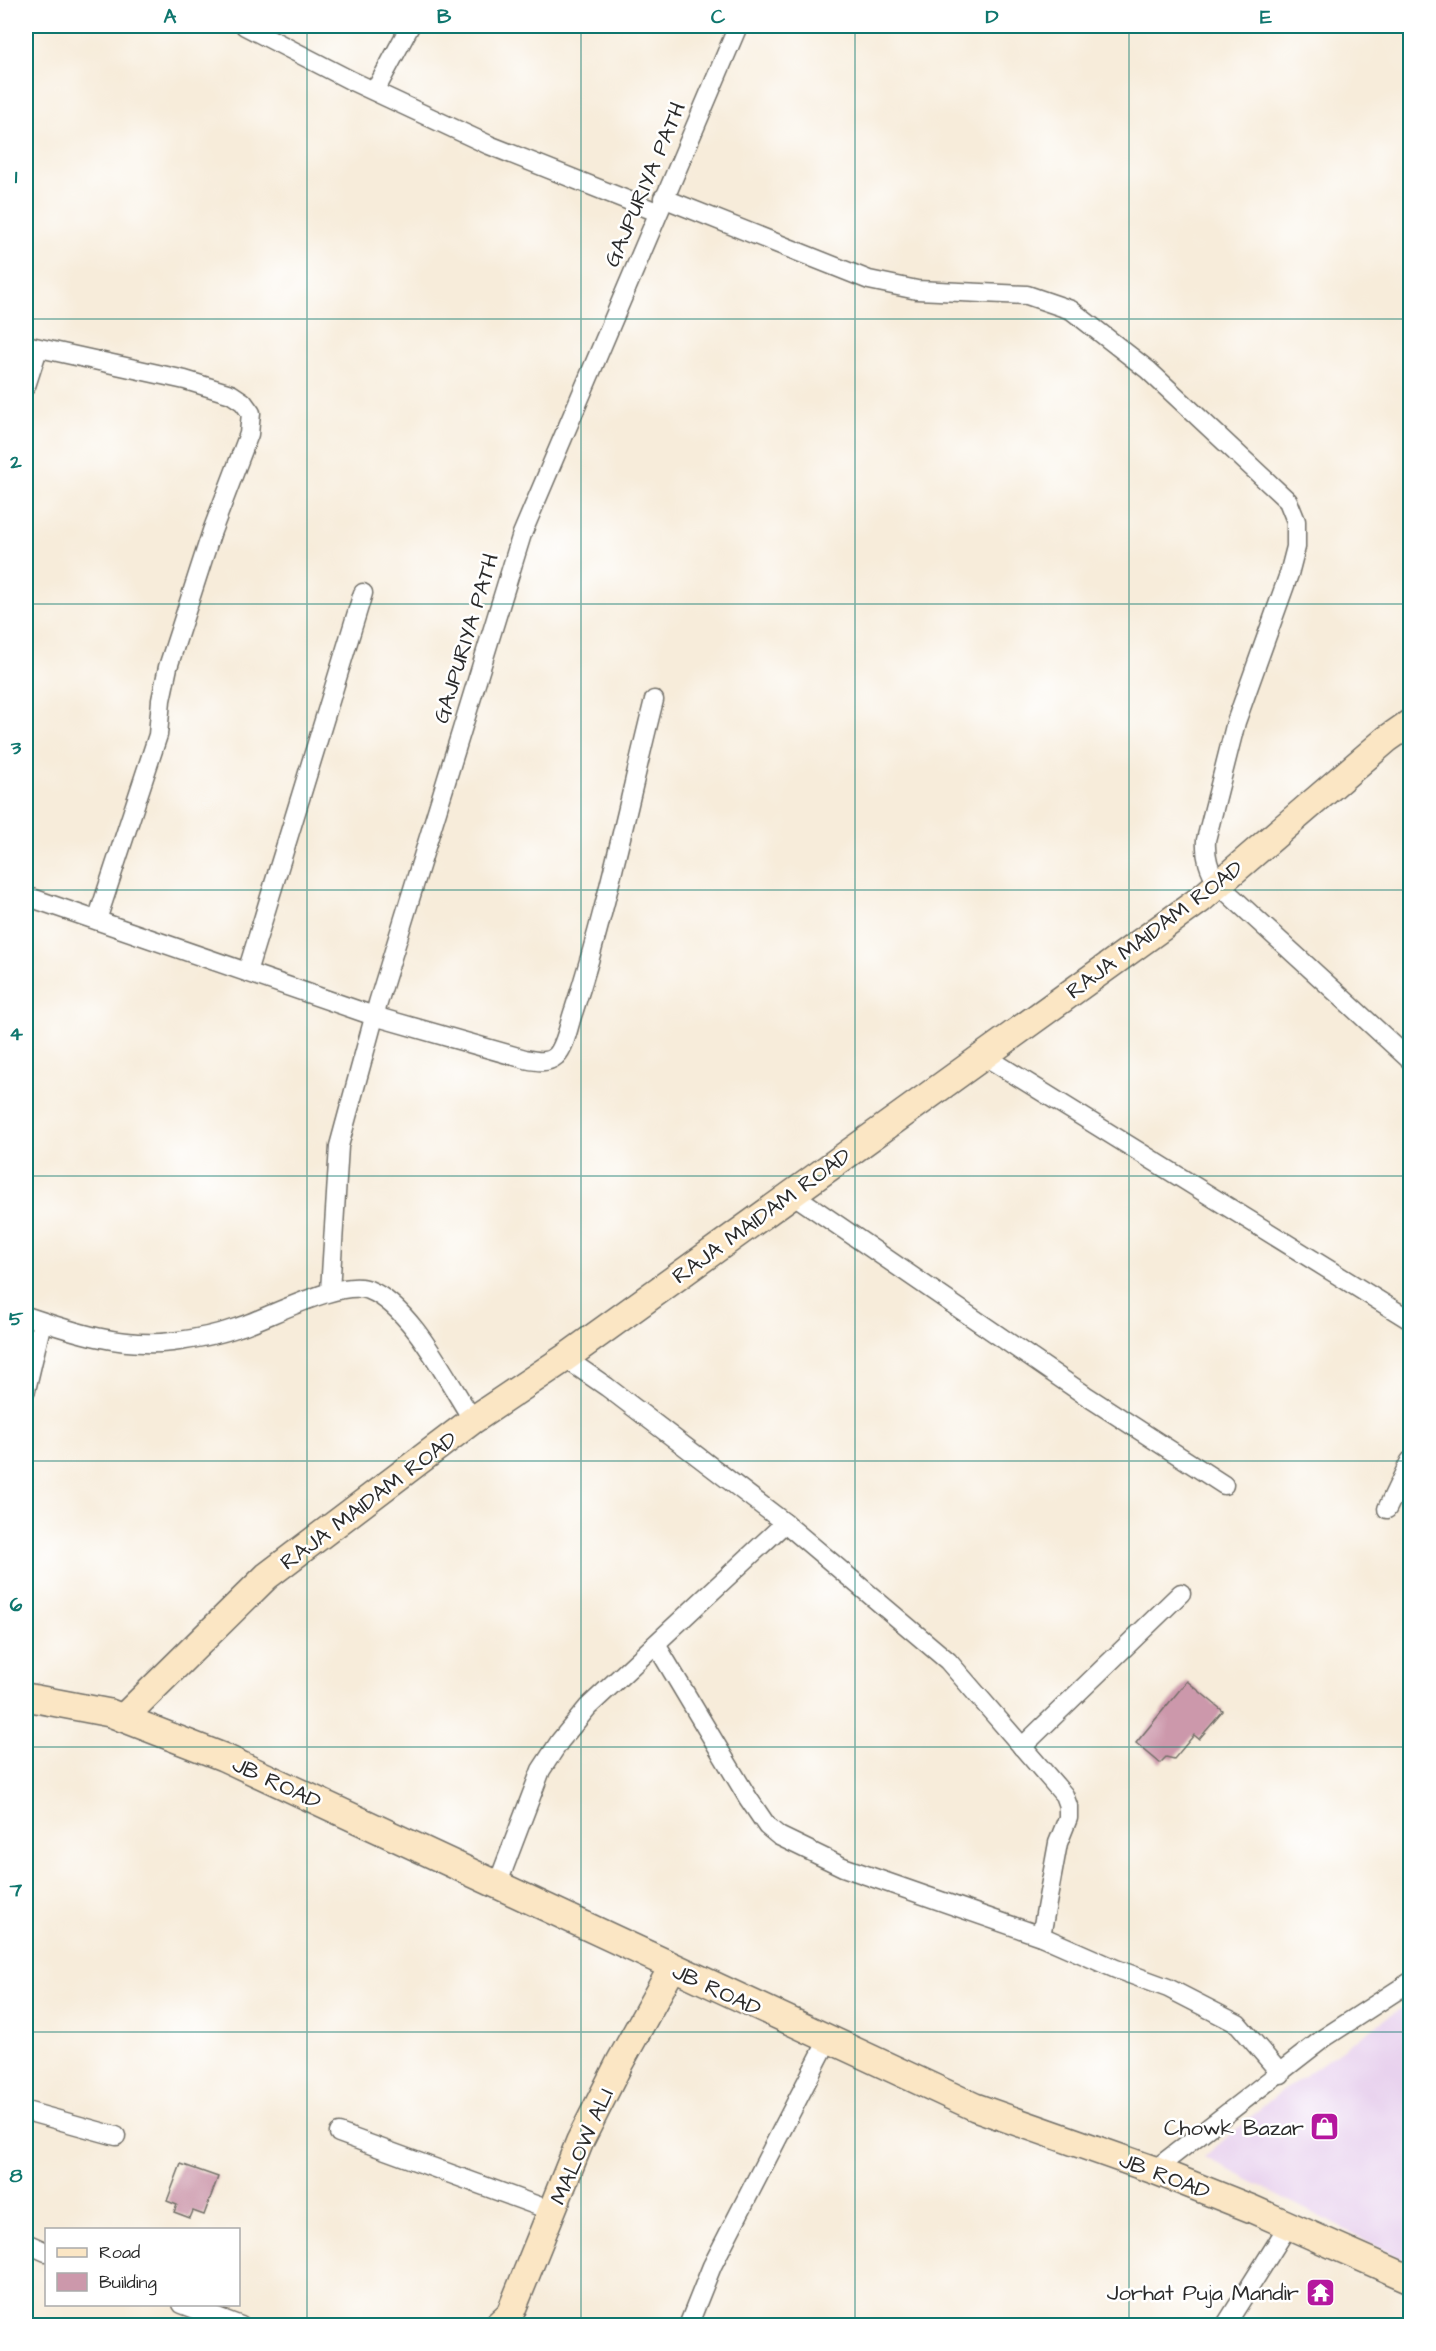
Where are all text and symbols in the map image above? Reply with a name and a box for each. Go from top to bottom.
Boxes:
text: A [164,3,177,31]
text: B [437,3,452,31]
text: C [711,3,726,31]
text: D [986,3,999,31]
text: E [1260,3,1272,31]
street label: GAJPURIYA PATH [597,97,694,272]
text: 1 [15,163,18,191]
text: 2 [9,448,22,476]
street label: GAJPURIYA PATH [426,550,507,727]
text: 3 [10,734,22,762]
street label: RAJA MAIDAM ROAD [1060,853,1250,1007]
text: 4 [9,1020,23,1048]
street label: RAJA MAIDAM ROAD [666,1141,858,1292]
text: 5 [9,1305,24,1333]
street label: RAJA MAIDAM ROAD [274,1424,464,1578]
text: 6 [10,1591,23,1619]
street label: JB ROAD [227,1749,326,1817]
text: 7 [9,1876,23,1904]
street label: JB ROAD [667,1956,766,2024]
street label: MALOW ALI [543,2083,622,2210]
shop icon: Chowk Bazar [1309,2111,1341,2143]
place label: Chowk Bazar [1164,2113,1304,2144]
street label: JB ROAD [1115,2145,1214,2208]
text: 8 [10,2162,23,2190]
legend [45,2228,240,2306]
text: Road [99,2240,140,2265]
text: Building [99,2270,157,2296]
temple icon: Jorhat Puja Mandir [1304,2276,1336,2308]
place label: Jorhat Puja Mandir [1107,2278,1299,2309]

